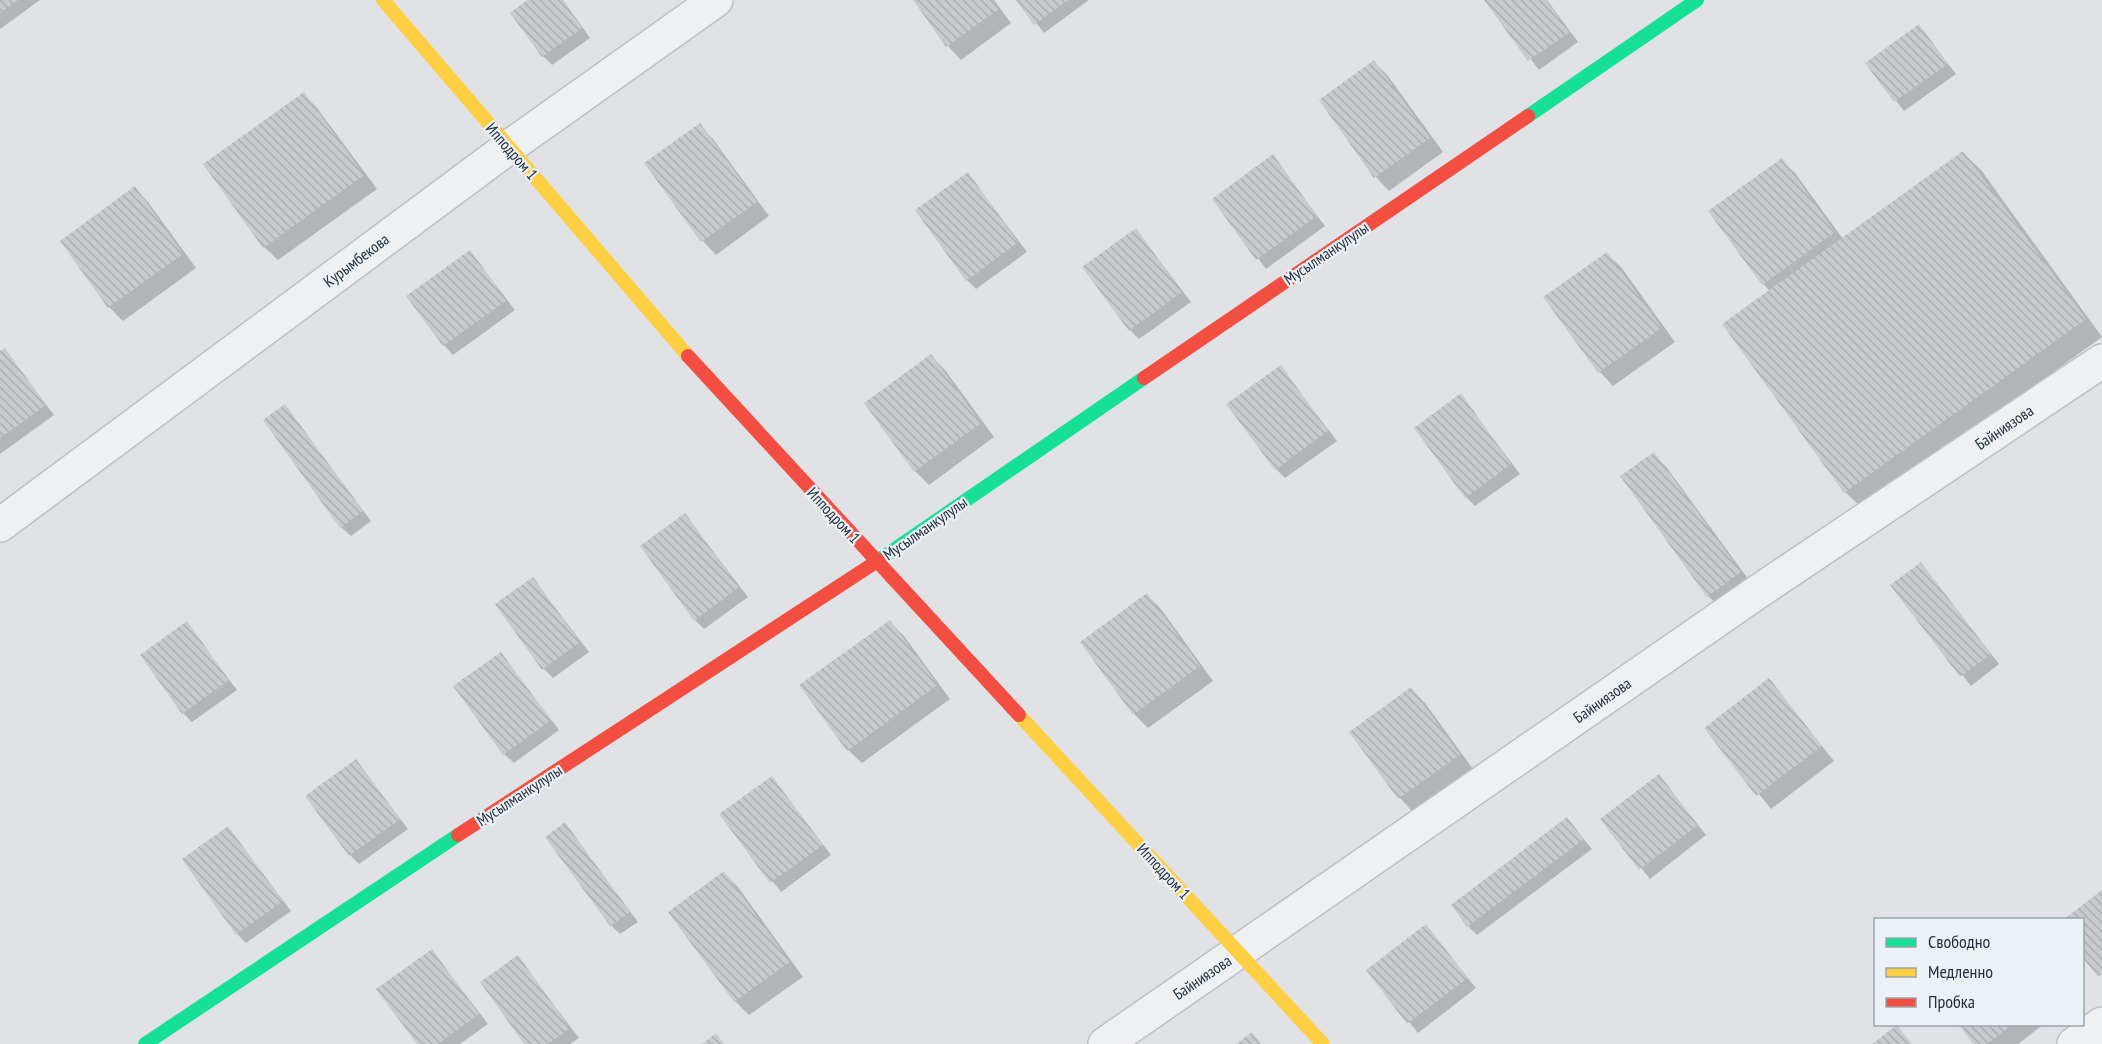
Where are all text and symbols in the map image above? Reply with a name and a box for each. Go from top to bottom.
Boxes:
street label: Ипподром 1 [482,118,542,184]
street label: Мусылманкулулы [1280,217,1372,289]
street label: Курымбекова [319,229,393,291]
street label: Байниязова [1971,400,2037,454]
street label: Ипподром 1 [803,483,865,547]
street label: Мусылманкулулы [879,492,971,564]
street label: Байниязова [1569,673,1635,727]
street label: Мусылманкулулы [472,760,566,830]
street label: Ипподром 1 [1133,839,1195,903]
legend [1874,918,2084,1026]
text: Свободно [1928,930,1991,953]
street label: Байниязова [1169,950,1235,1004]
text: Медленно [1928,960,1993,983]
text: Пробка [1928,990,1975,1013]

